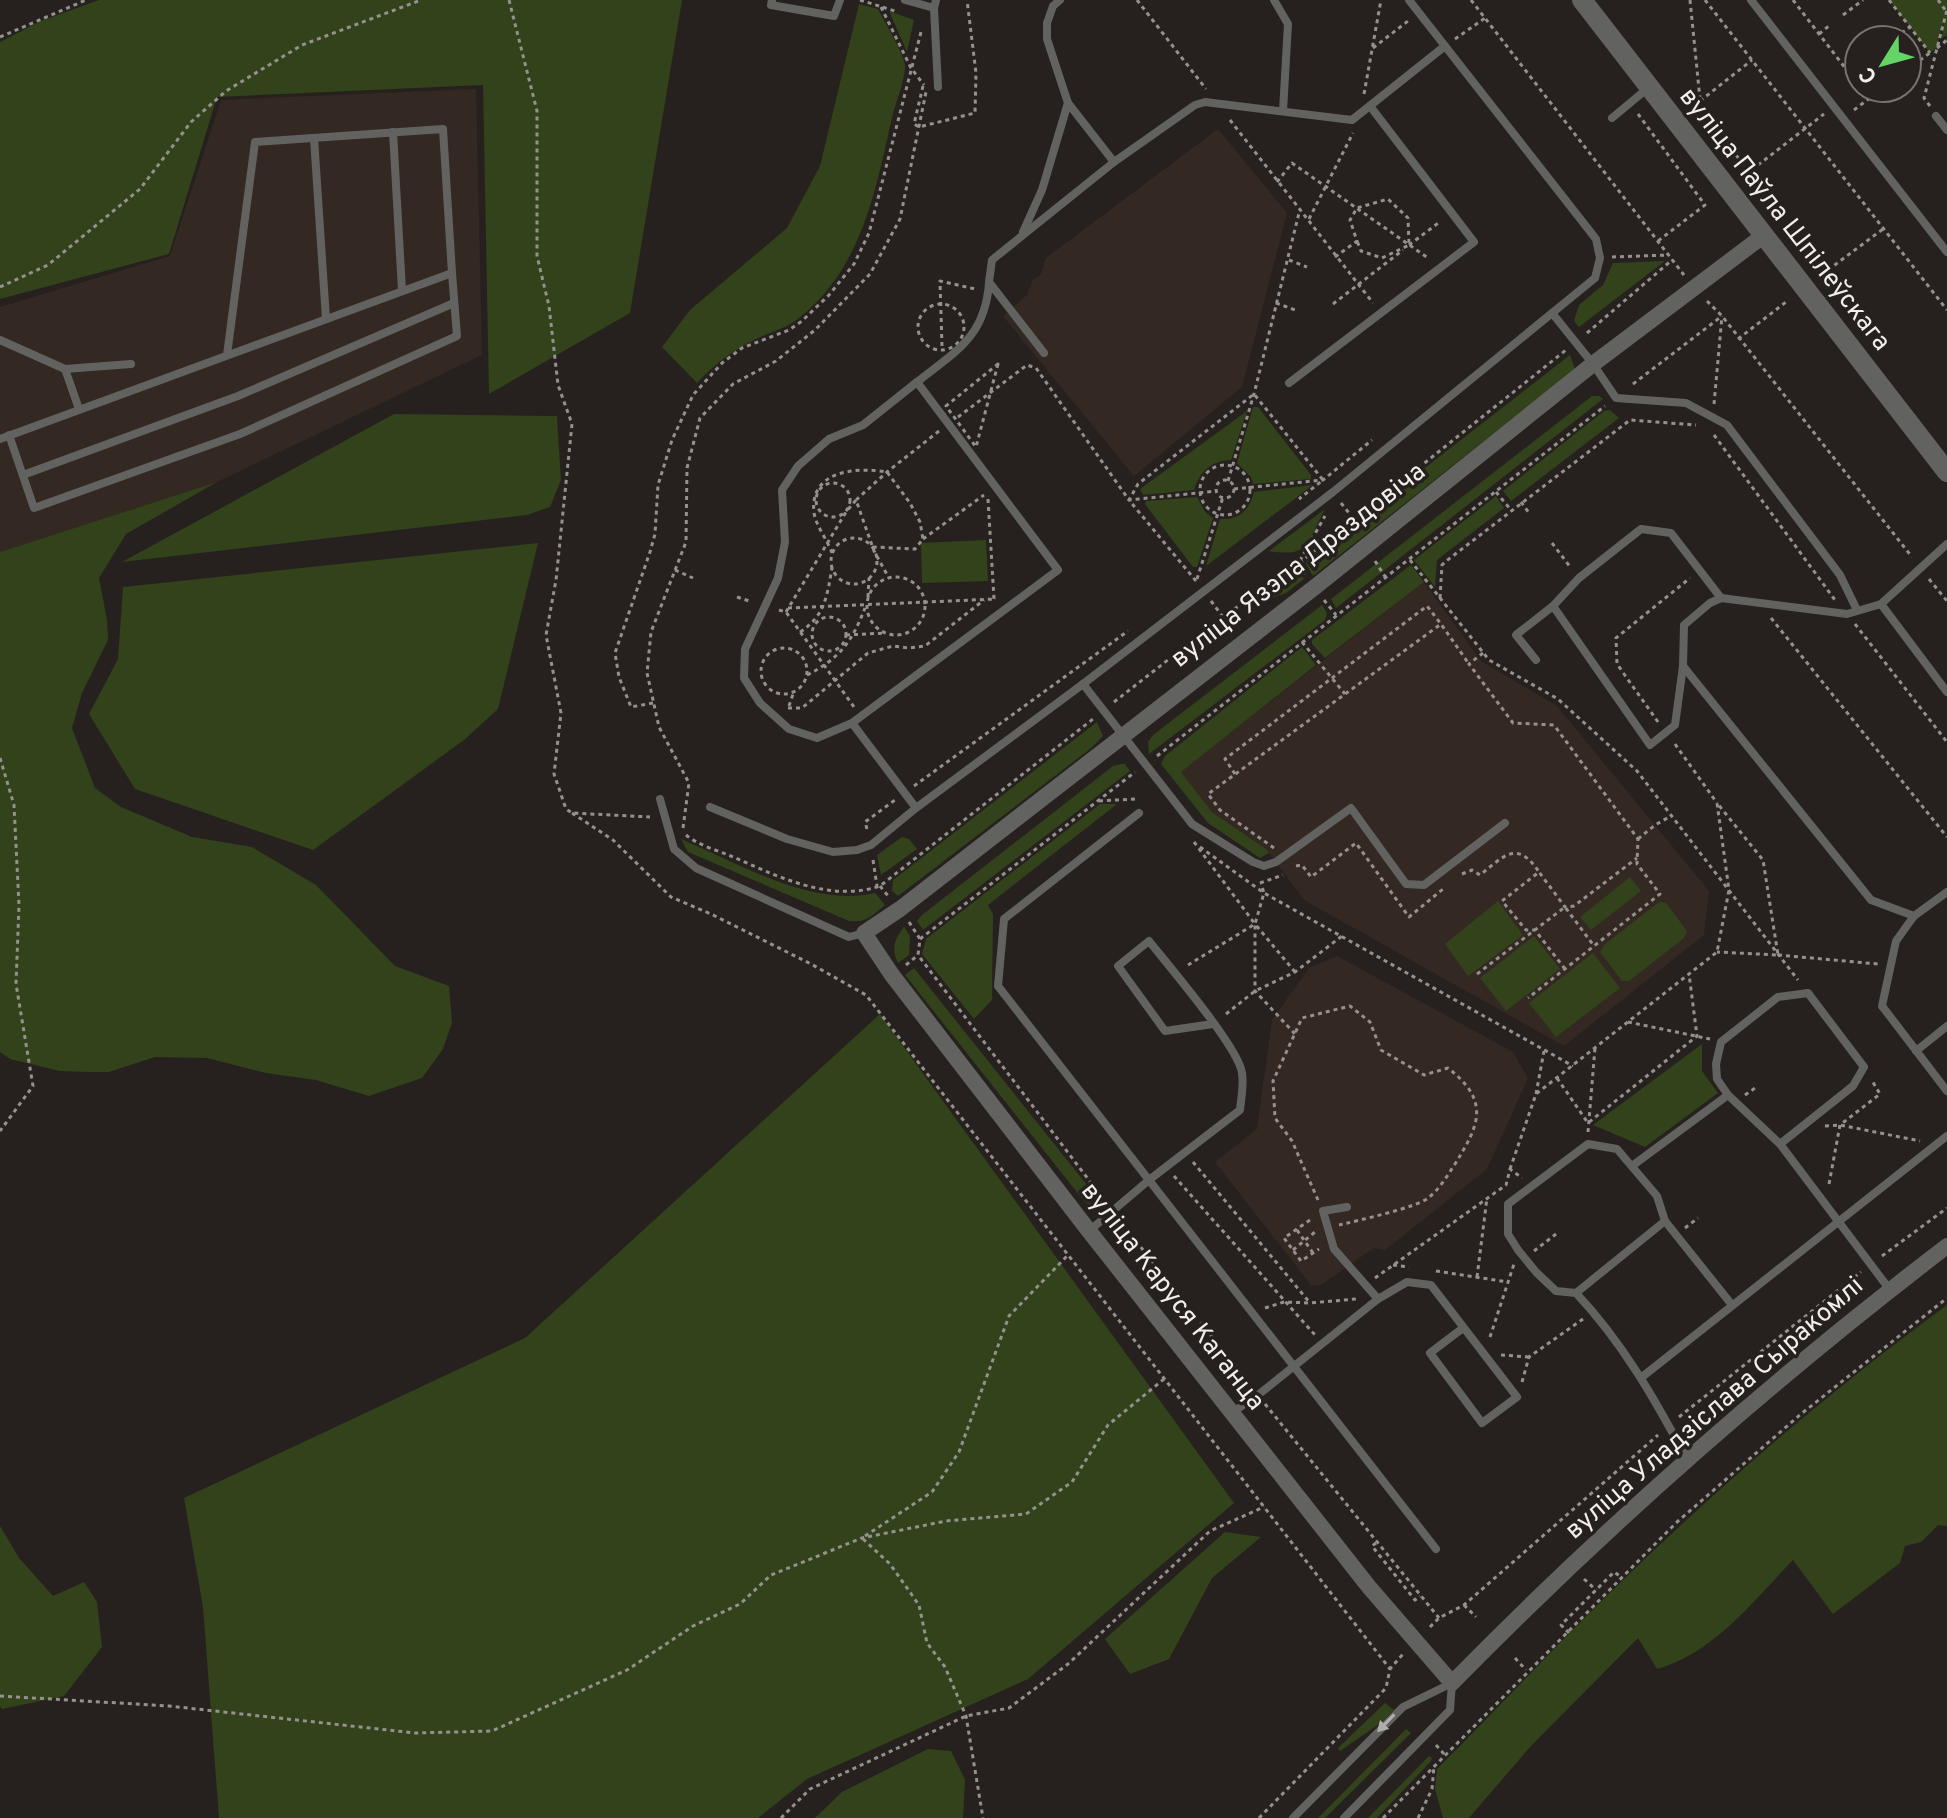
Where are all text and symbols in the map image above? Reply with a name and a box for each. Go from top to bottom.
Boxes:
north arrow [1843,24,1923,104]
text: С [1854,61,1884,88]
street label: вуліца Паўла Шпілеўскага [1671,82,1897,358]
street label: вуліца Язэпа Драздовіча [1165,456,1433,676]
street label: вуліца Каруся Каганца [1073,1176,1271,1418]
street label: вуліца Уладзіслава Сыракомлі [1559,1270,1871,1548]
one-way arrow [1378,1713,1396,1732]

